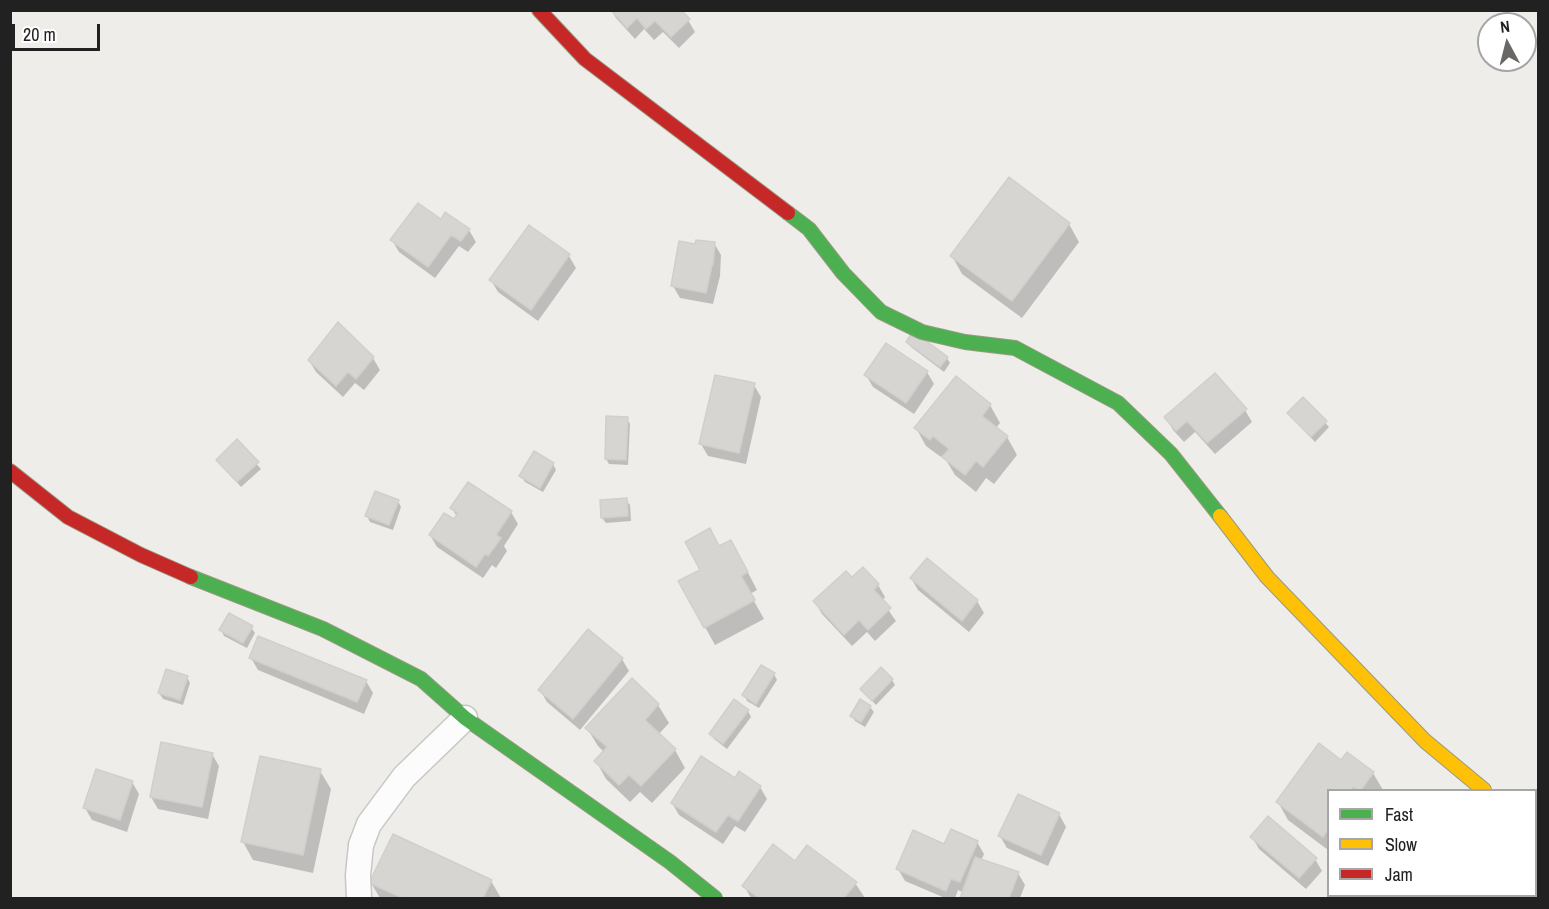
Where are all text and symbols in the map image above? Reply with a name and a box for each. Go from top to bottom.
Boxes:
scale bar [15,12,104,50]
north arrow [1477,12,1537,72]
text: N [1499,15,1511,38]
text: 20 m [23,22,56,47]
legend [1327,789,1537,897]
text: Fast [1385,802,1413,827]
text: Slow [1385,832,1417,857]
text: Jam [1385,862,1413,887]

